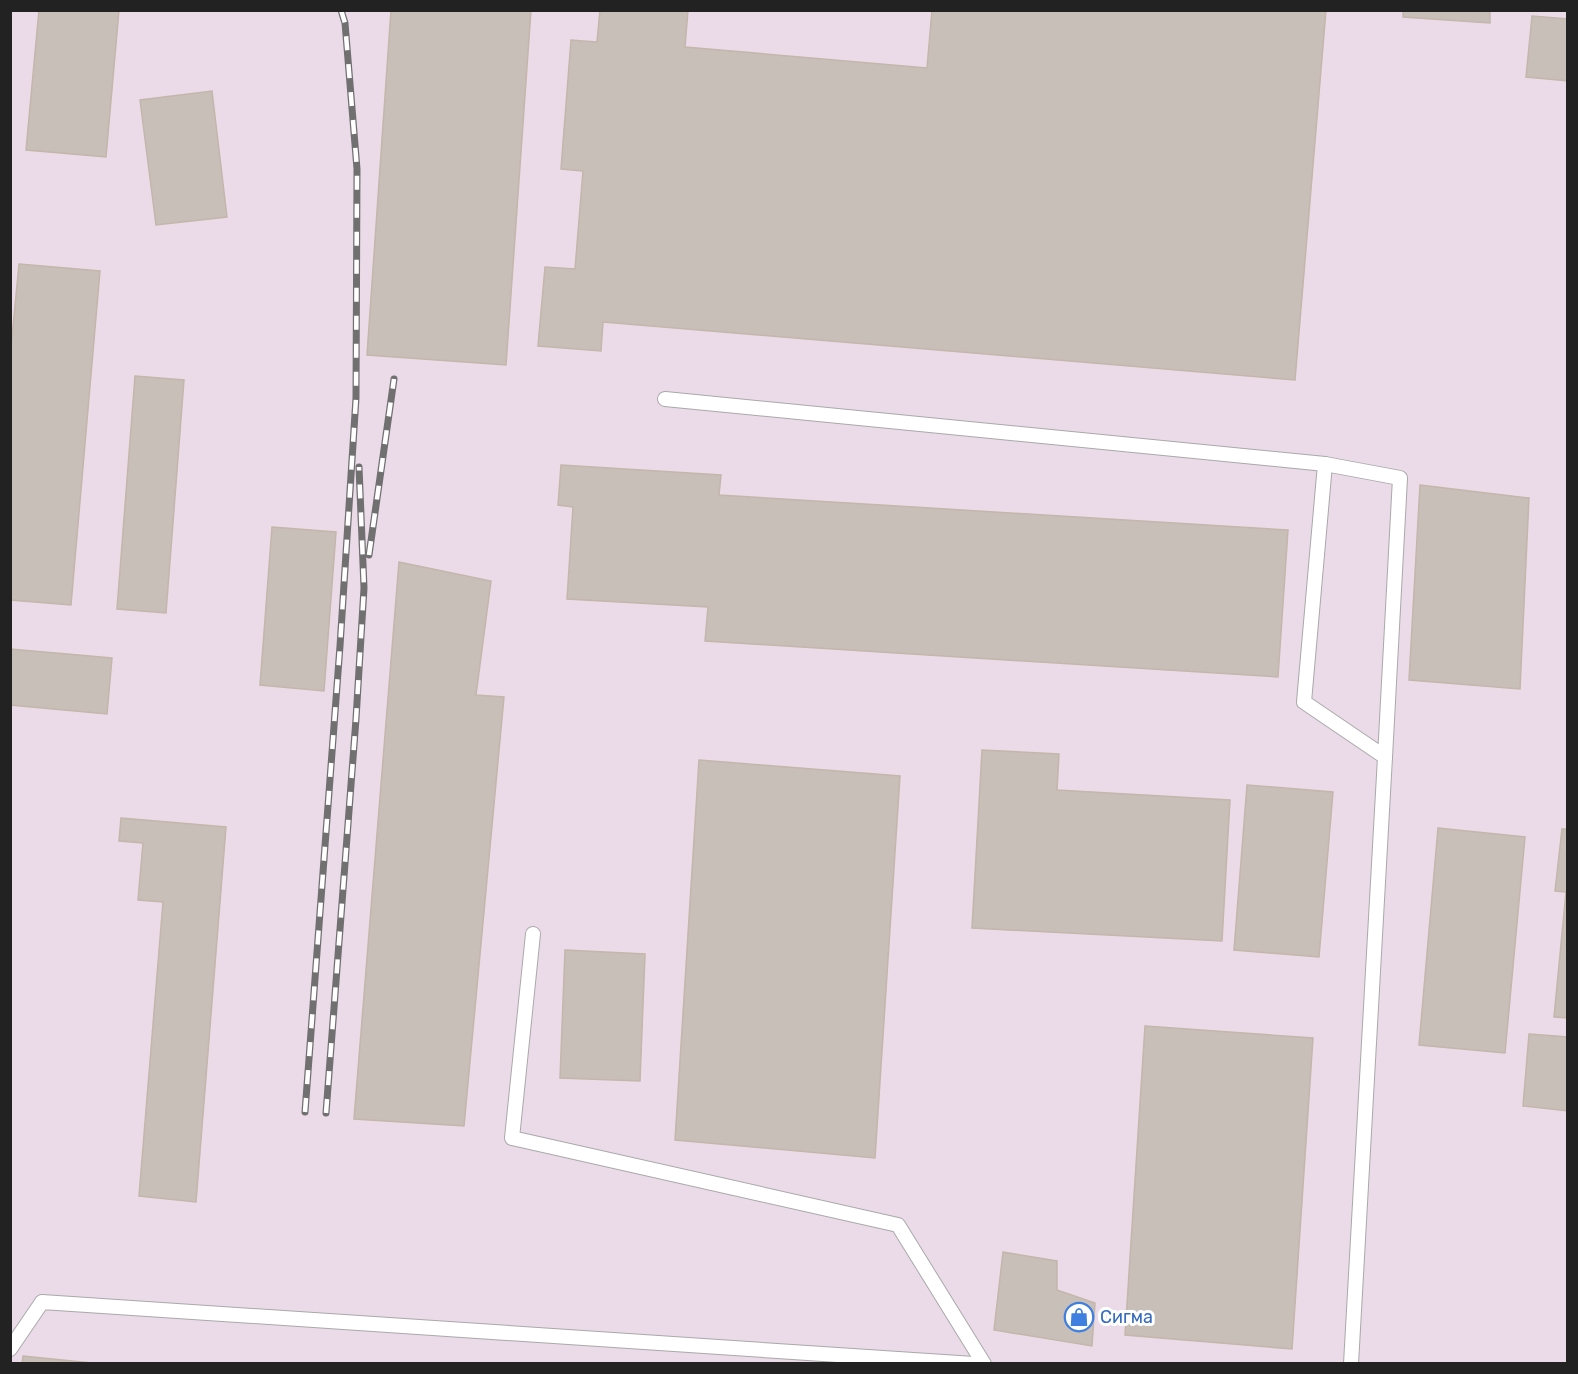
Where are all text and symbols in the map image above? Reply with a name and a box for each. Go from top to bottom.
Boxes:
shop icon: Сигма [1063,1301,1095,1333]
place label: Сигма [1100,1306,1153,1328]

